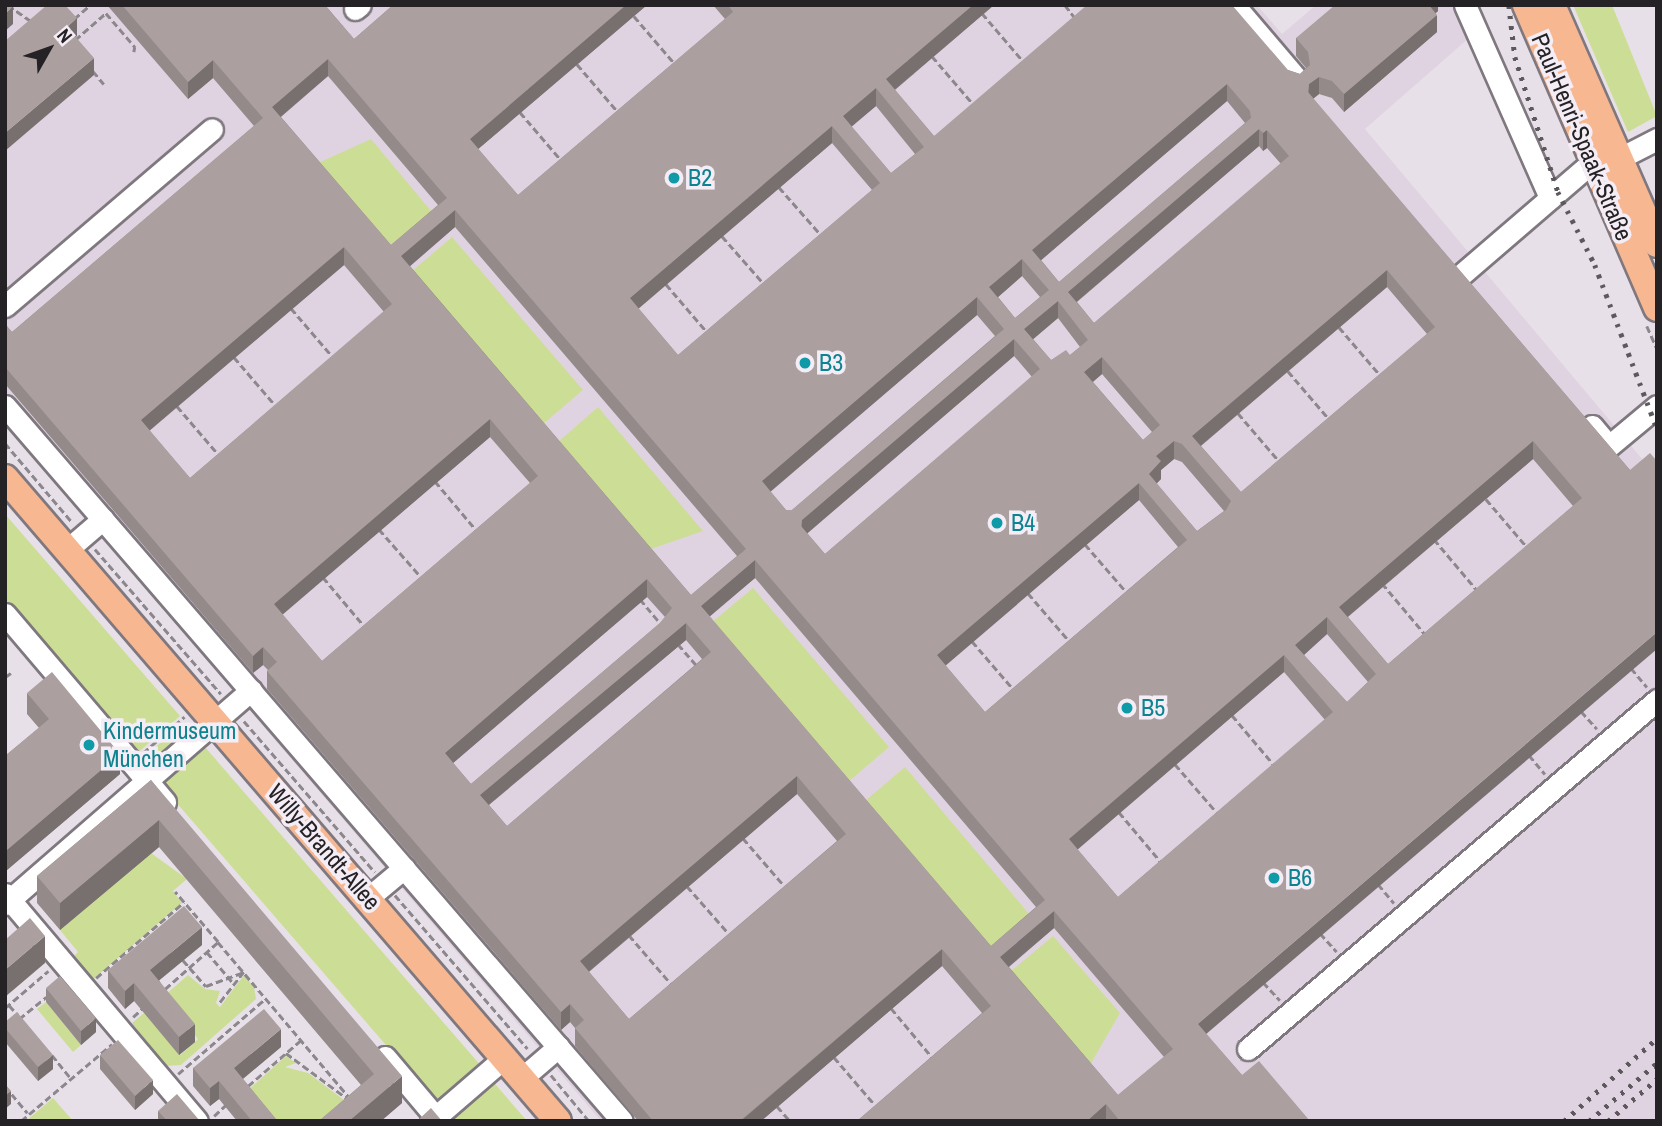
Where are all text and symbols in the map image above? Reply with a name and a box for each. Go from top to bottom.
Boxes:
north arrow [14,14,84,84]
text: N [52,23,79,48]
street label: Paul-Henri-Spaak-Straße [1525,29,1639,245]
place label: B2 [688,164,712,192]
marker: B2 [666,170,682,186]
place label: B3 [819,349,843,377]
marker: B3 [797,355,813,371]
place label: B4 [1011,509,1035,537]
marker: B4 [989,515,1005,531]
place label: B5 [1141,694,1165,722]
marker: B5 [1119,700,1135,716]
place label: Kindermuseum München [103,717,236,773]
marker: Kindermuseum München [81,737,97,753]
street label: Willy-Brandt-Allee [261,778,387,916]
place label: B6 [1288,864,1312,892]
marker: B6 [1266,870,1282,886]

